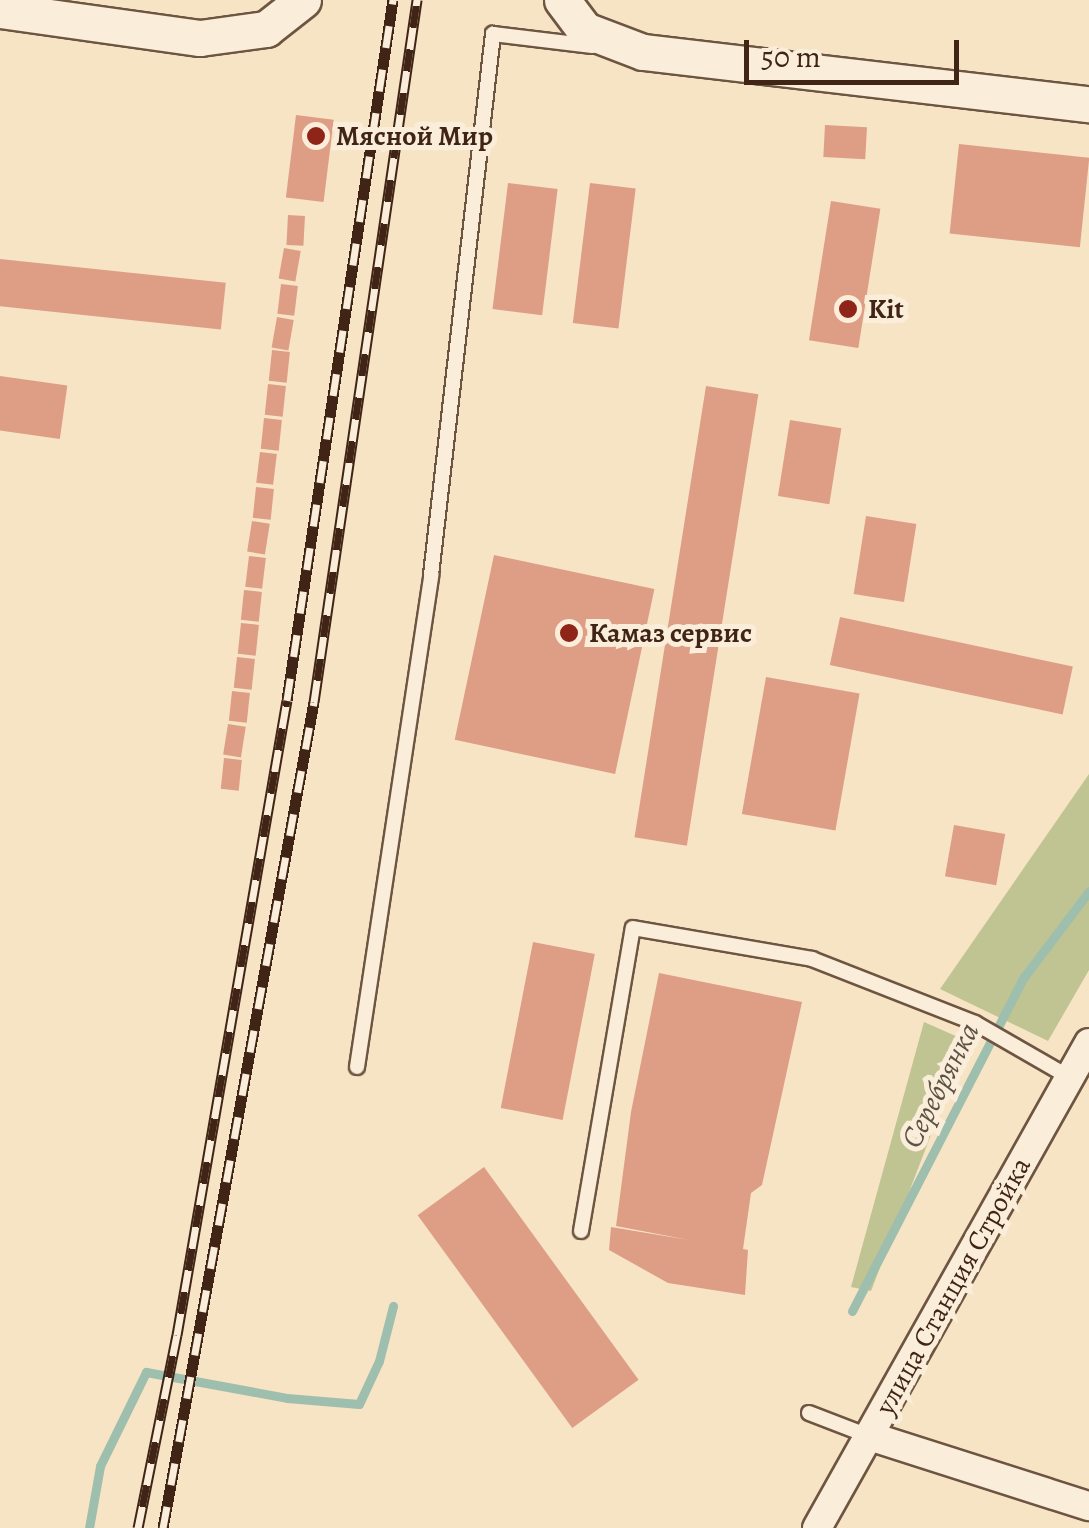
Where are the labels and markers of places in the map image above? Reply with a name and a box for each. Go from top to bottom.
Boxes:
place label: Мясной Мир [336,119,493,153]
marker: Мясной Мир [305,125,327,147]
place label: Kit [868,292,904,326]
marker: Kit [837,298,859,320]
place label: Камаз сервис [589,616,752,650]
marker: Камаз сервис [558,622,580,644]

